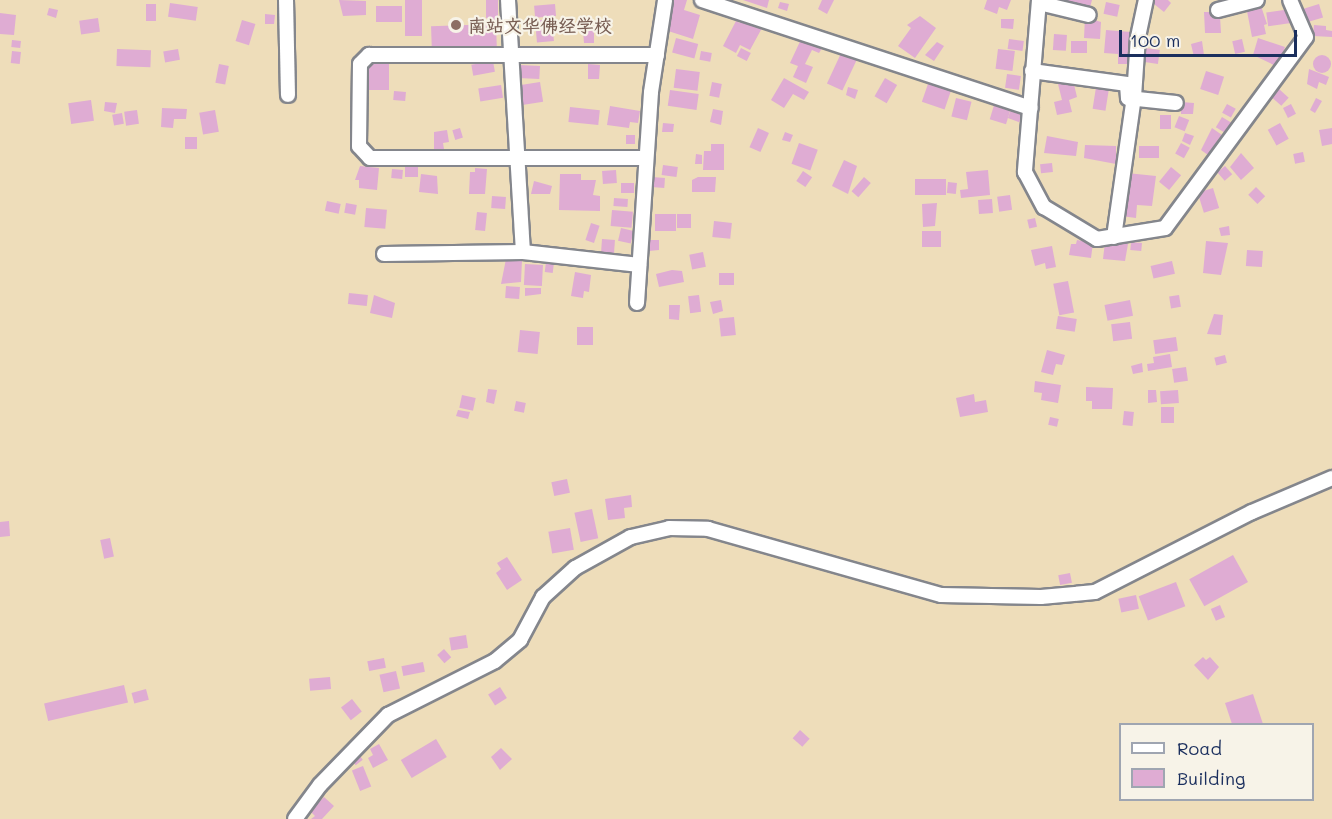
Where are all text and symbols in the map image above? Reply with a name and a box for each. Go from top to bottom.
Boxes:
place label: 南站文华佛经学校 [468,14,612,36]
marker: 南站文华佛经学校 [449,18,463,32]
scale bar [1122,18,1300,56]
text: 100 m [1130,28,1180,52]
legend [1119,723,1314,801]
text: Road [1177,736,1222,760]
text: Building [1177,766,1245,790]

